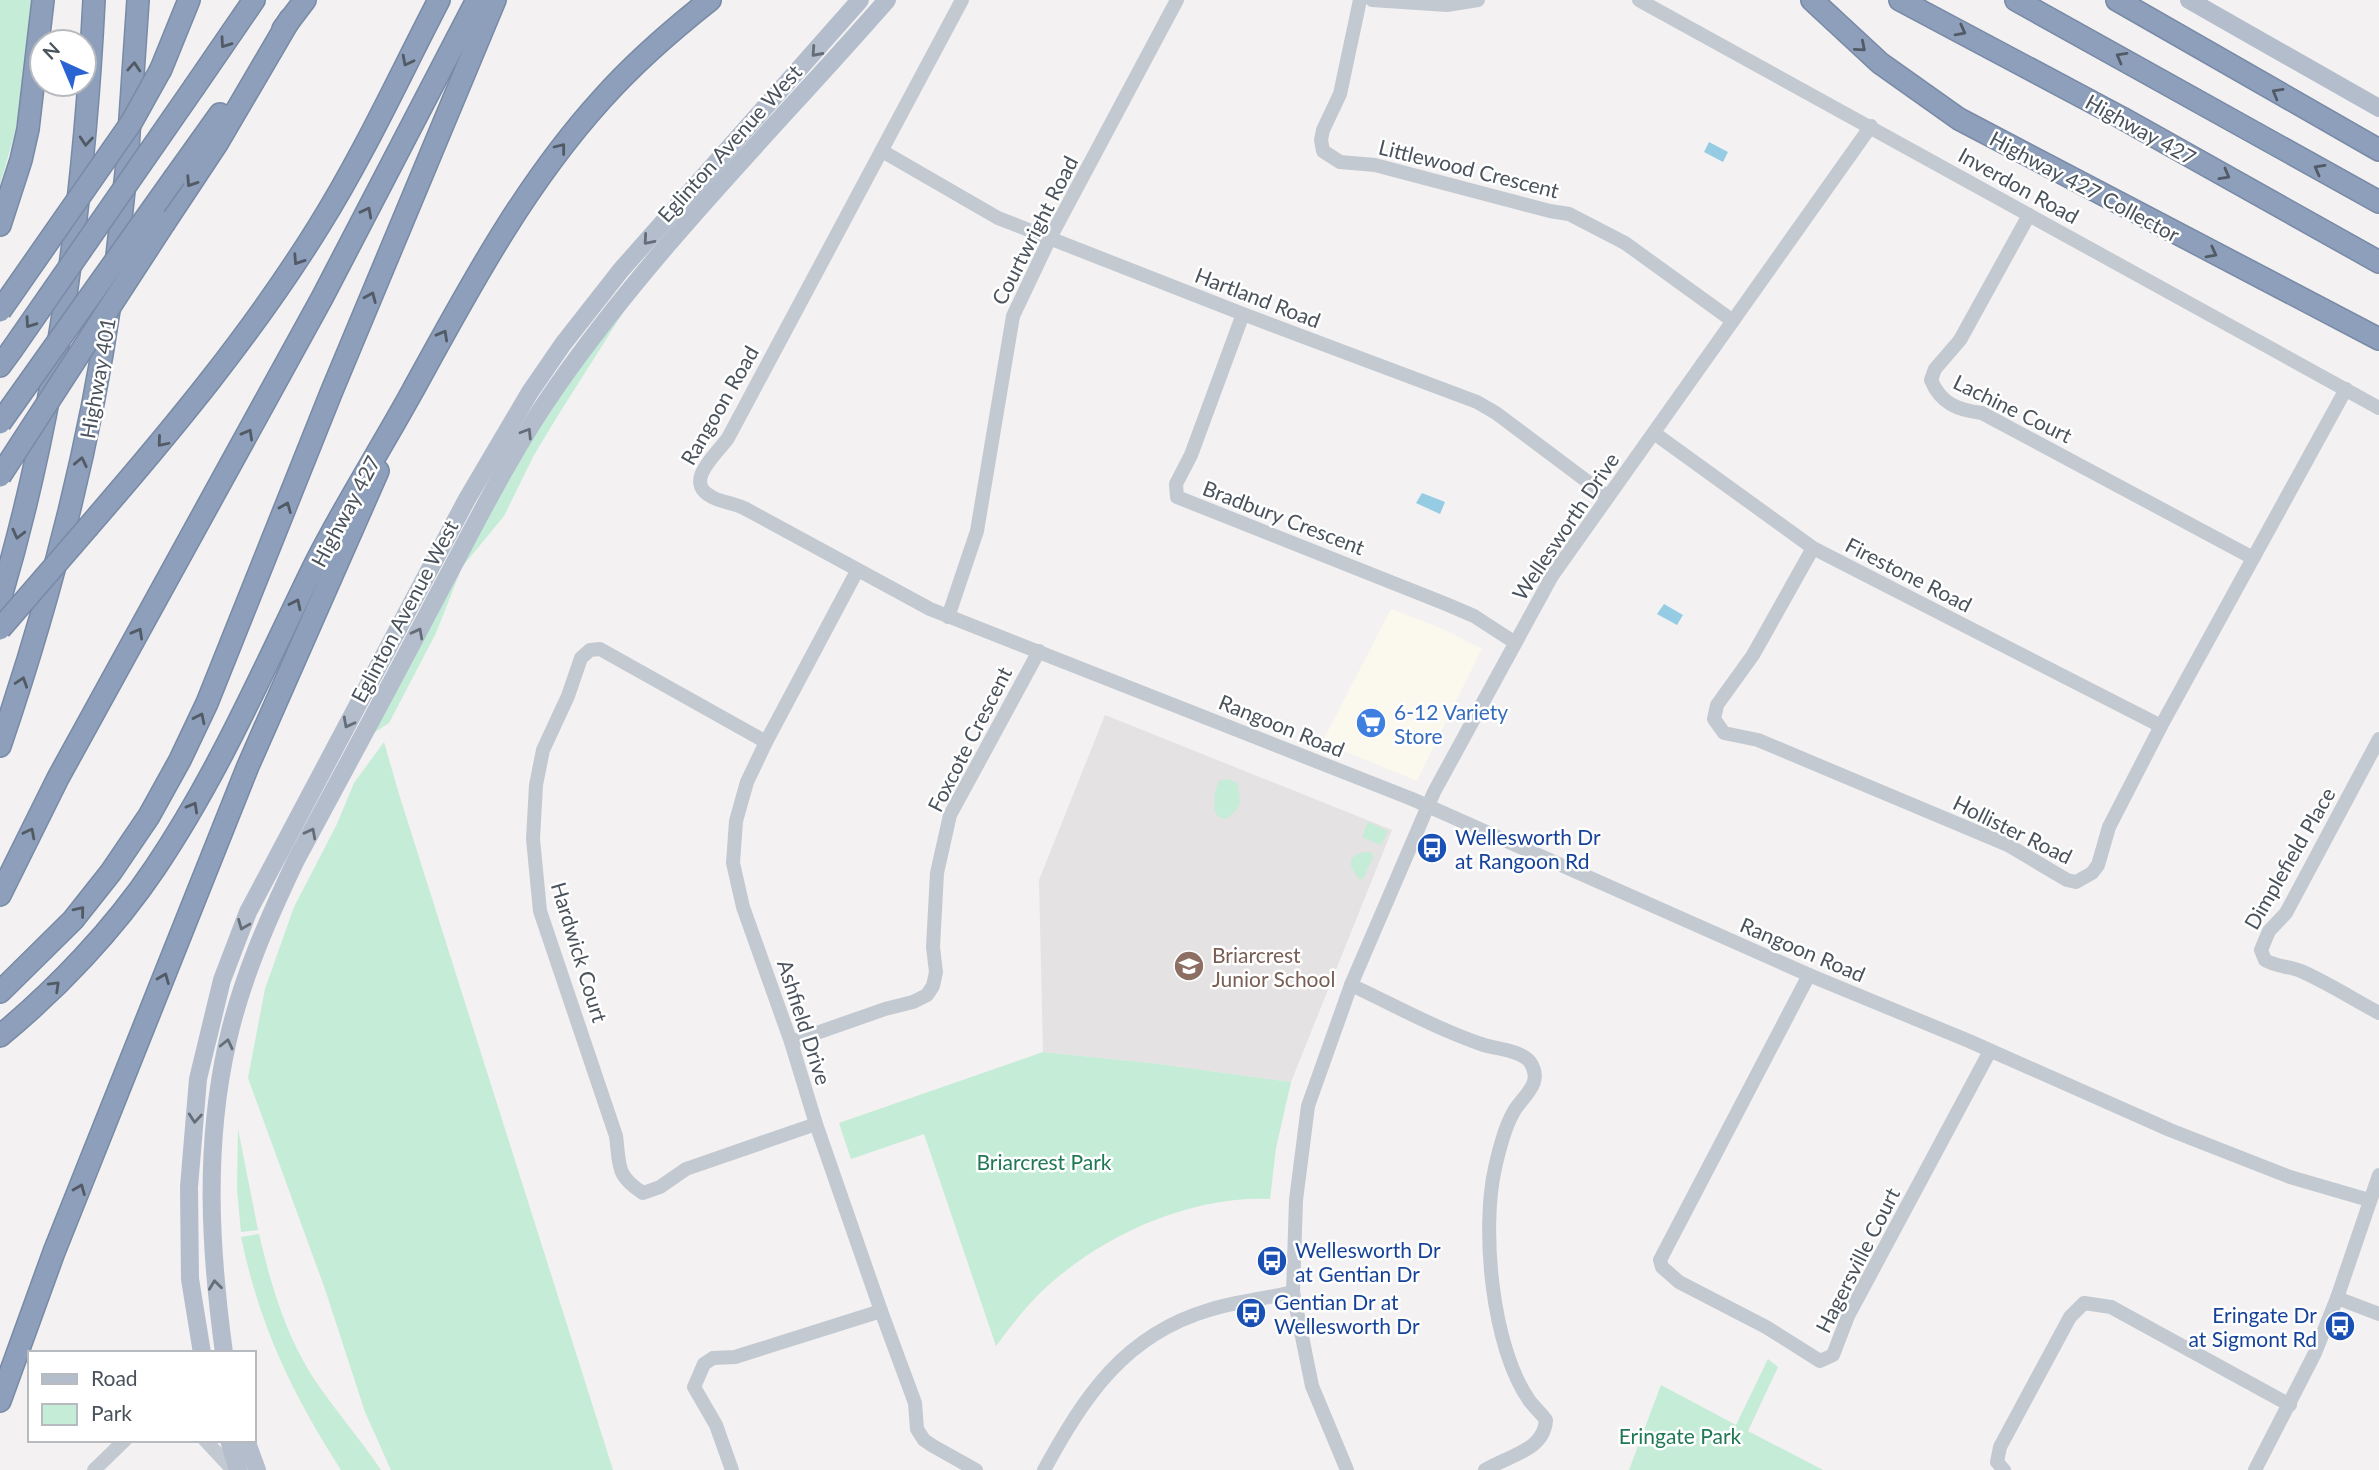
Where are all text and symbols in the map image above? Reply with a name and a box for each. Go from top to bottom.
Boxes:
one-way arrow [1953,23,1966,36]
north arrow [28,28,98,98]
one-way arrow [221,35,233,48]
text: N [38,37,64,64]
one-way arrow [1853,39,1866,51]
one-way arrow [811,44,824,57]
one-way arrow [2116,52,2128,65]
one-way arrow [402,54,416,66]
street label: Eglinton Avenue West [652,59,807,227]
one-way arrow [126,61,141,72]
street label: Highway 427 [2081,88,2201,170]
one-way arrow [2271,88,2284,101]
street label: Highway 427 Collector [1986,125,2185,247]
street label: Littlewood Crescent [1376,134,1562,203]
one-way arrow [79,136,94,147]
street label: Inverdon Road [1955,142,2083,228]
one-way arrow [553,143,566,156]
street label: Courtwright Road [986,151,1082,309]
one-way arrow [2314,164,2327,177]
one-way arrow [2217,167,2230,180]
one-way arrow [186,175,199,188]
one-way arrow [359,207,373,219]
one-way arrow [644,232,656,245]
one-way arrow [2205,245,2217,258]
one-way arrow [293,252,306,265]
street label: Hartland Road [1192,262,1324,332]
one-way arrow [363,291,377,303]
one-way arrow [26,315,38,328]
street label: Highway 401 [74,316,120,440]
one-way arrow [435,329,448,342]
street label: Rangoon Road [675,341,763,469]
street label: Lachine Court [1950,369,2077,448]
one-way arrow [518,428,531,441]
one-way arrow [240,429,253,441]
one-way arrow [158,434,170,447]
street label: Wellesworth Drive [1506,448,1624,604]
street label: Highway 427 [305,451,385,571]
one-way arrow [73,456,88,468]
street label: Bradbury Crescent [1200,475,1369,560]
one-way arrow [277,502,291,514]
street label: Eglinton Avenue West [345,515,463,706]
one-way arrow [12,528,26,540]
street label: Firestone Road [1842,531,1976,617]
one-way arrow [287,599,301,611]
one-way arrow [130,628,143,640]
one-way arrow [410,628,424,640]
street label: Foxcote Crescent [922,662,1017,816]
one-way arrow [14,676,28,688]
street label: Rangoon Road [1215,688,1349,762]
place label: 6-12 Variety Store [1394,699,1508,748]
supermarket icon: 6-12 Variety Store [1354,706,1388,740]
one-way arrow [192,713,206,725]
one-way arrow [343,716,356,728]
street label: Dimplefield Place [2238,783,2340,933]
street label: Hollister Road [1949,789,2077,869]
one-way arrow [185,801,198,814]
place label: Wellesworth Dr at Rangoon Rd [1455,824,1601,873]
one-way arrow [22,828,36,840]
one-way arrow [302,828,316,840]
bus stop icon: Wellesworth Dr at Rangoon Rd [1415,831,1449,865]
street label: Hardwick Court [547,879,613,1026]
one-way arrow [72,906,84,919]
street label: Rangoon Road [1737,911,1869,987]
one-way arrow [238,918,252,930]
place label: Briarcrest Junior School [1212,942,1335,991]
school or university icon: Briarcrest Junior School [1172,949,1206,983]
street label: Ashfield Drive [773,956,837,1088]
one-way arrow [155,972,169,984]
one-way arrow [46,982,59,995]
one-way arrow [219,1038,234,1050]
one-way arrow [188,1113,203,1124]
park label: Briarcrest Park [976,1149,1112,1174]
street label: Hagersville Court [1810,1183,1905,1337]
one-way arrow [71,1184,85,1196]
place label: Wellesworth Dr at Gentian Dr [1295,1237,1441,1286]
bus stop icon: Wellesworth Dr at Gentian Dr [1255,1244,1289,1278]
one-way arrow [208,1279,223,1291]
place label: Gentian Dr at Wellesworth Dr [1274,1289,1420,1338]
bus stop icon: Gentian Dr at Wellesworth Dr [1234,1296,1268,1330]
place label: Eringate Dr at Sigmont Rd [2189,1302,2317,1351]
bus stop icon: Eringate Dr at Sigmont Rd [2323,1309,2357,1343]
legend [28,1351,256,1442]
text: Road [91,1365,138,1390]
text: Park [91,1400,132,1425]
park label: Eringate Park [1619,1423,1742,1448]

